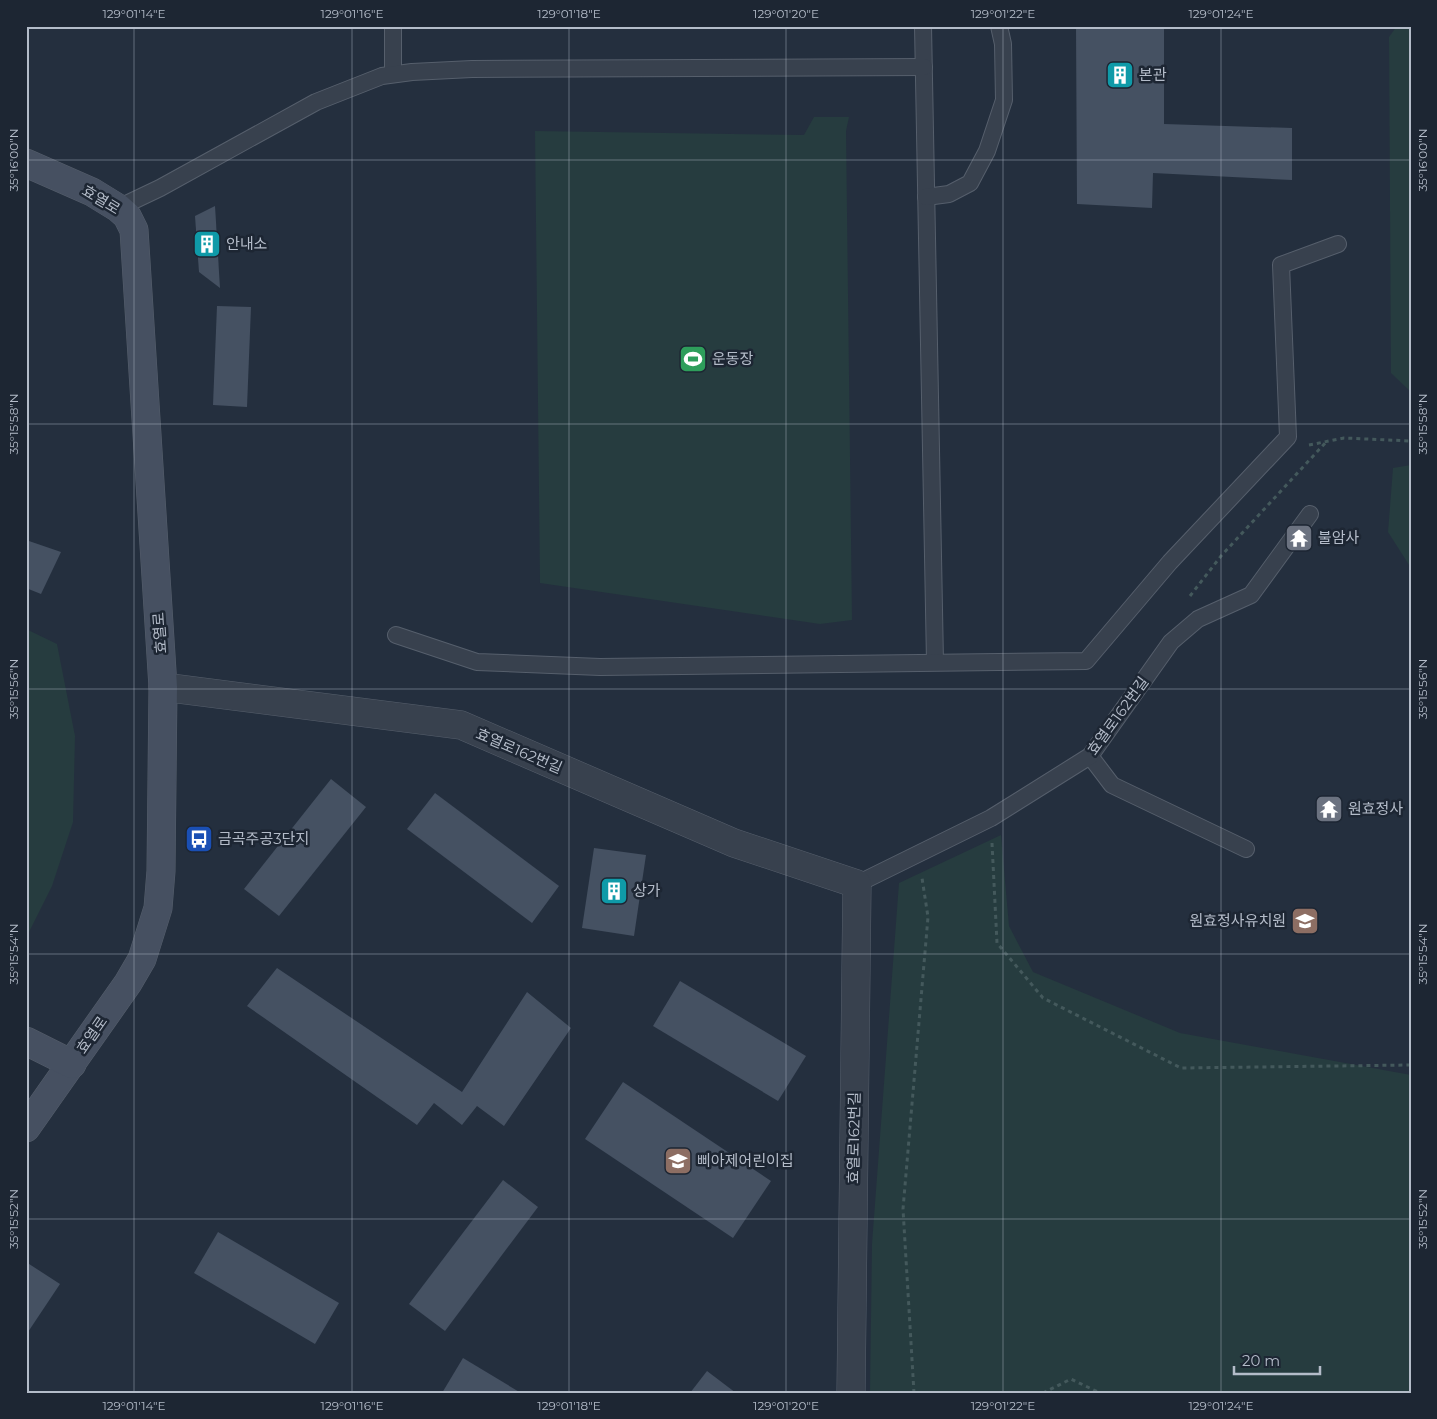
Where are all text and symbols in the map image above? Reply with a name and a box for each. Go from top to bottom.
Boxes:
text: 129°01'14"E [102,6,166,21]
text: 129°01'16"E [321,6,383,21]
text: 129°01'18"E [537,6,601,21]
text: 129°01'20"E [753,6,819,21]
text: 129°01'22"E [971,6,1035,21]
text: 129°01'24"E [1188,6,1254,21]
building icon: 본관 [1105,60,1135,90]
place label: 본관 [1139,65,1167,84]
text: 35°16'00"N [6,128,21,192]
text: 35°16'00"N [1415,128,1430,192]
street label: 효열로 [79,181,124,218]
building icon: 안내소 [192,229,222,259]
place label: 안내소 [226,234,268,253]
sports icon: 운동장 [678,344,708,374]
place label: 운동장 [712,349,754,368]
text: 35°15'58"N [6,393,21,455]
text: 35°15'58"N [1415,393,1430,455]
temple icon: 불암사 [1284,523,1314,553]
place label: 불암사 [1318,528,1360,547]
street label: 효열로 [149,612,170,654]
text: 35°15'56"N [6,659,21,719]
text: 35°15'56"N [1415,659,1430,719]
street label: 효열로162번길 [1083,673,1152,759]
street label: 효열로162번길 [473,724,565,777]
temple icon: 원효정사 [1314,794,1344,824]
place label: 원효정사 [1348,799,1403,818]
bus stop icon: 금곡주공3단지 [184,824,214,854]
place label: 금곡주공3단지 [218,829,309,848]
building icon: 상가 [599,876,629,906]
place label: 상가 [633,881,661,900]
school or university icon: 원효정사유치원 [1290,906,1320,936]
place label: 원효정사유치원 [1189,911,1286,930]
text: 35°15'54"N [6,923,21,985]
text: 35°15'54"N [1415,923,1430,985]
street label: 효열로 [72,1012,111,1057]
street label: 효열로162번길 [843,1092,864,1184]
school or university icon: 삐아제어린이집 [663,1146,693,1176]
place label: 삐아제어린이집 [697,1151,794,1170]
text: 35°15'52"N [6,1189,21,1249]
text: 35°15'52"N [1415,1189,1430,1249]
scale bar [1234,1344,1321,1376]
text: 20 m [1242,1351,1280,1370]
text: 129°01'14"E [102,1398,166,1413]
text: 129°01'16"E [321,1398,383,1413]
text: 129°01'18"E [537,1398,601,1413]
text: 129°01'20"E [753,1398,819,1413]
text: 129°01'22"E [971,1398,1035,1413]
text: 129°01'24"E [1188,1398,1254,1413]

